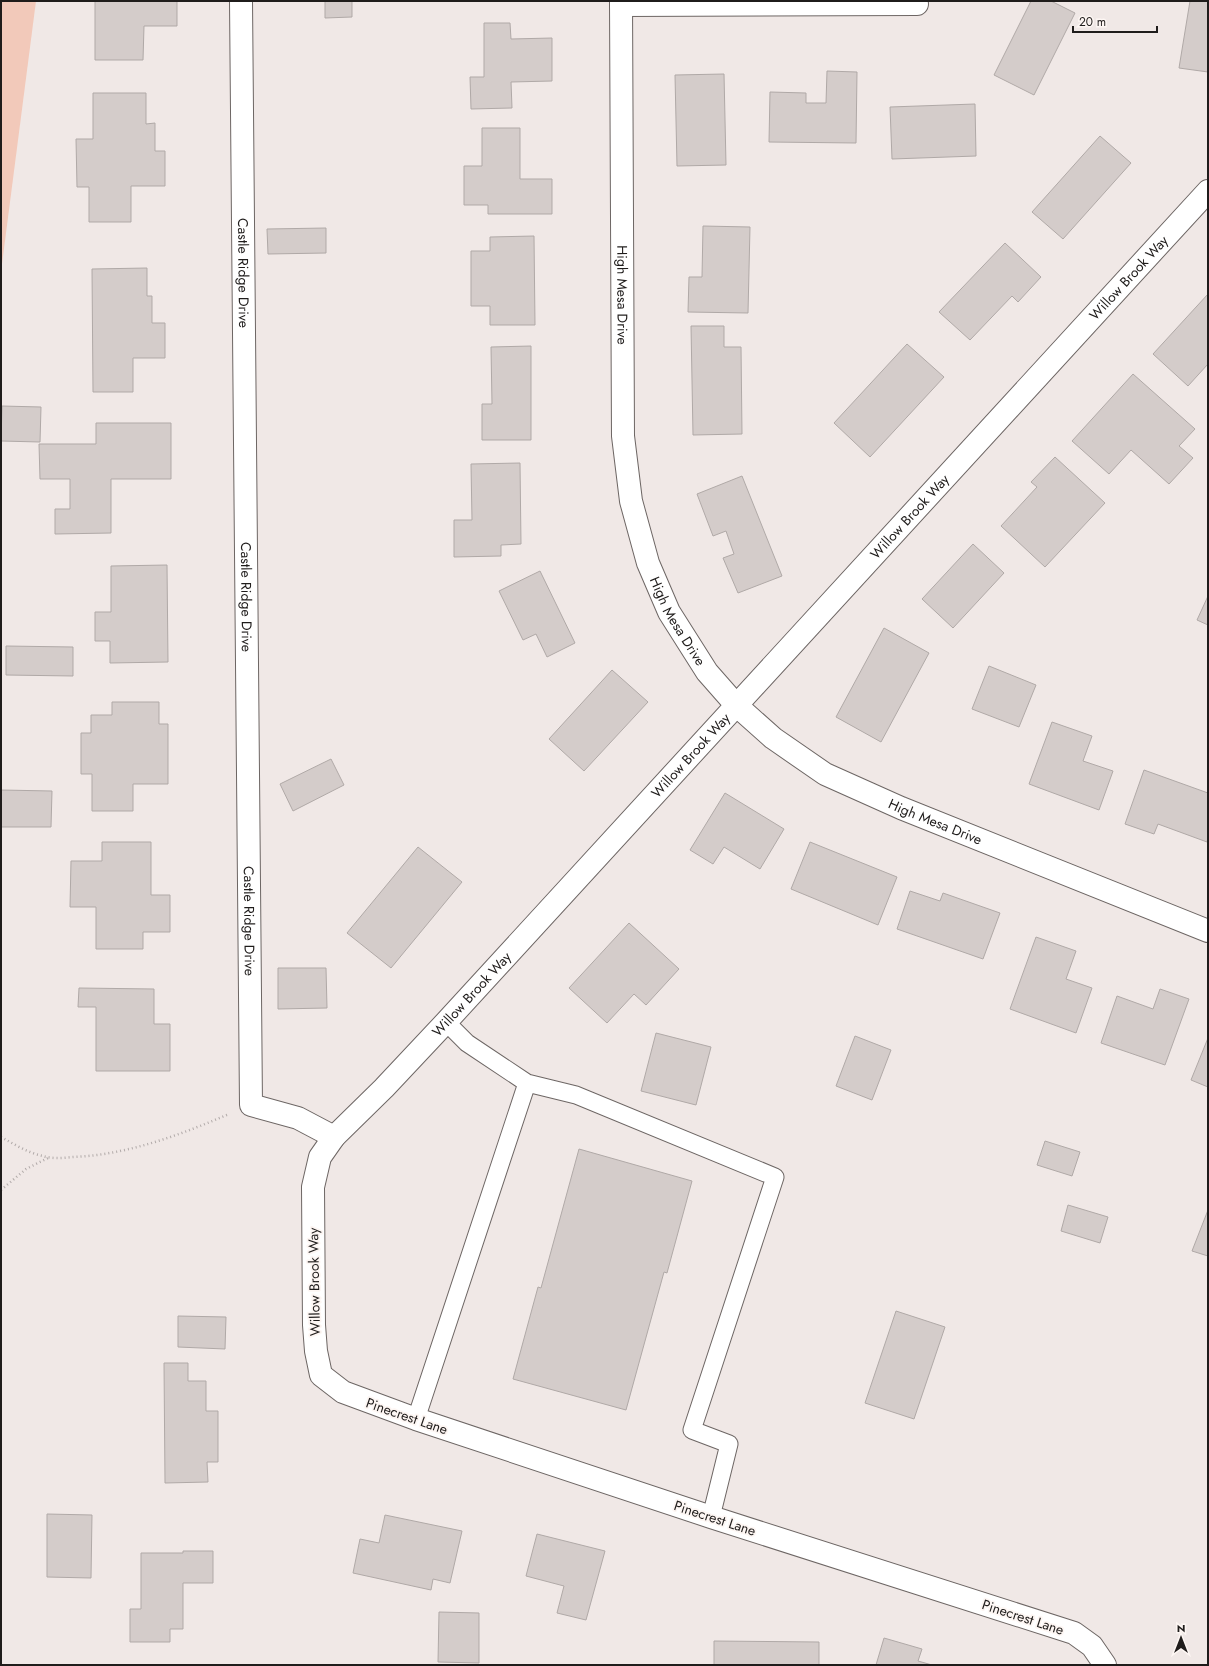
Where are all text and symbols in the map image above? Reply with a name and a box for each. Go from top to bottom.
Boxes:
scale bar [1073,8,1157,34]
text: 20 m [1079,13,1106,31]
street label: Castle Ridge Drive [233,218,254,328]
street label: Willow Brook Way [1084,230,1173,324]
street label: High Mesa Drive [612,245,633,345]
street label: Willow Brook Way [865,469,954,563]
street label: Castle Ridge Drive [236,542,257,652]
street label: High Mesa Drive [645,573,710,669]
street label: Willow Brook Way [646,708,735,802]
street label: High Mesa Drive [885,794,985,850]
street label: Castle Ridge Drive [239,866,260,976]
street label: Willow Brook Way [427,947,516,1041]
street label: Willow Brook Way [303,1227,325,1336]
street label: Pinecrest Lane [363,1393,451,1439]
street label: Pinecrest Lane [671,1495,759,1541]
street label: Pinecrest Lane [979,1594,1067,1640]
north arrow [1161,1618,1201,1658]
text: N [1177,1620,1185,1636]

